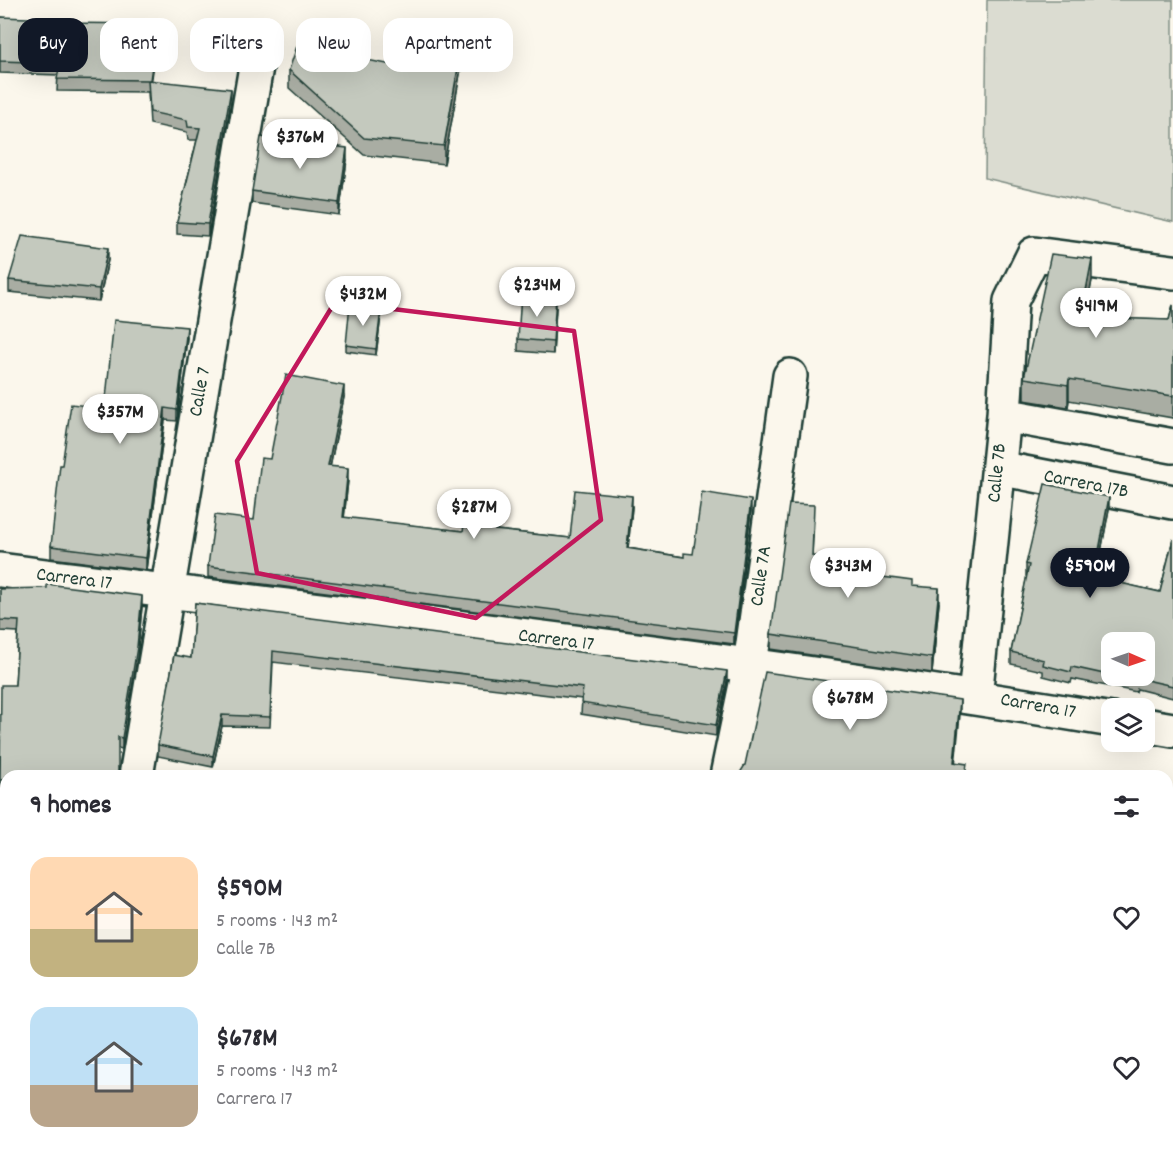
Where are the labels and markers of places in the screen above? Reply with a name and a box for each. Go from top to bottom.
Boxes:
pin: $376M [258,119,342,170]
pin: $234M [495,267,579,318]
pin: $432M [321,276,405,327]
pin: $419M [1054,288,1138,339]
pin: $357M [78,394,162,445]
pin: $287M [432,489,516,540]
pin: $343M [806,548,890,599]
pin: $590M [1048,548,1132,599]
pin: $678M [808,680,892,731]

